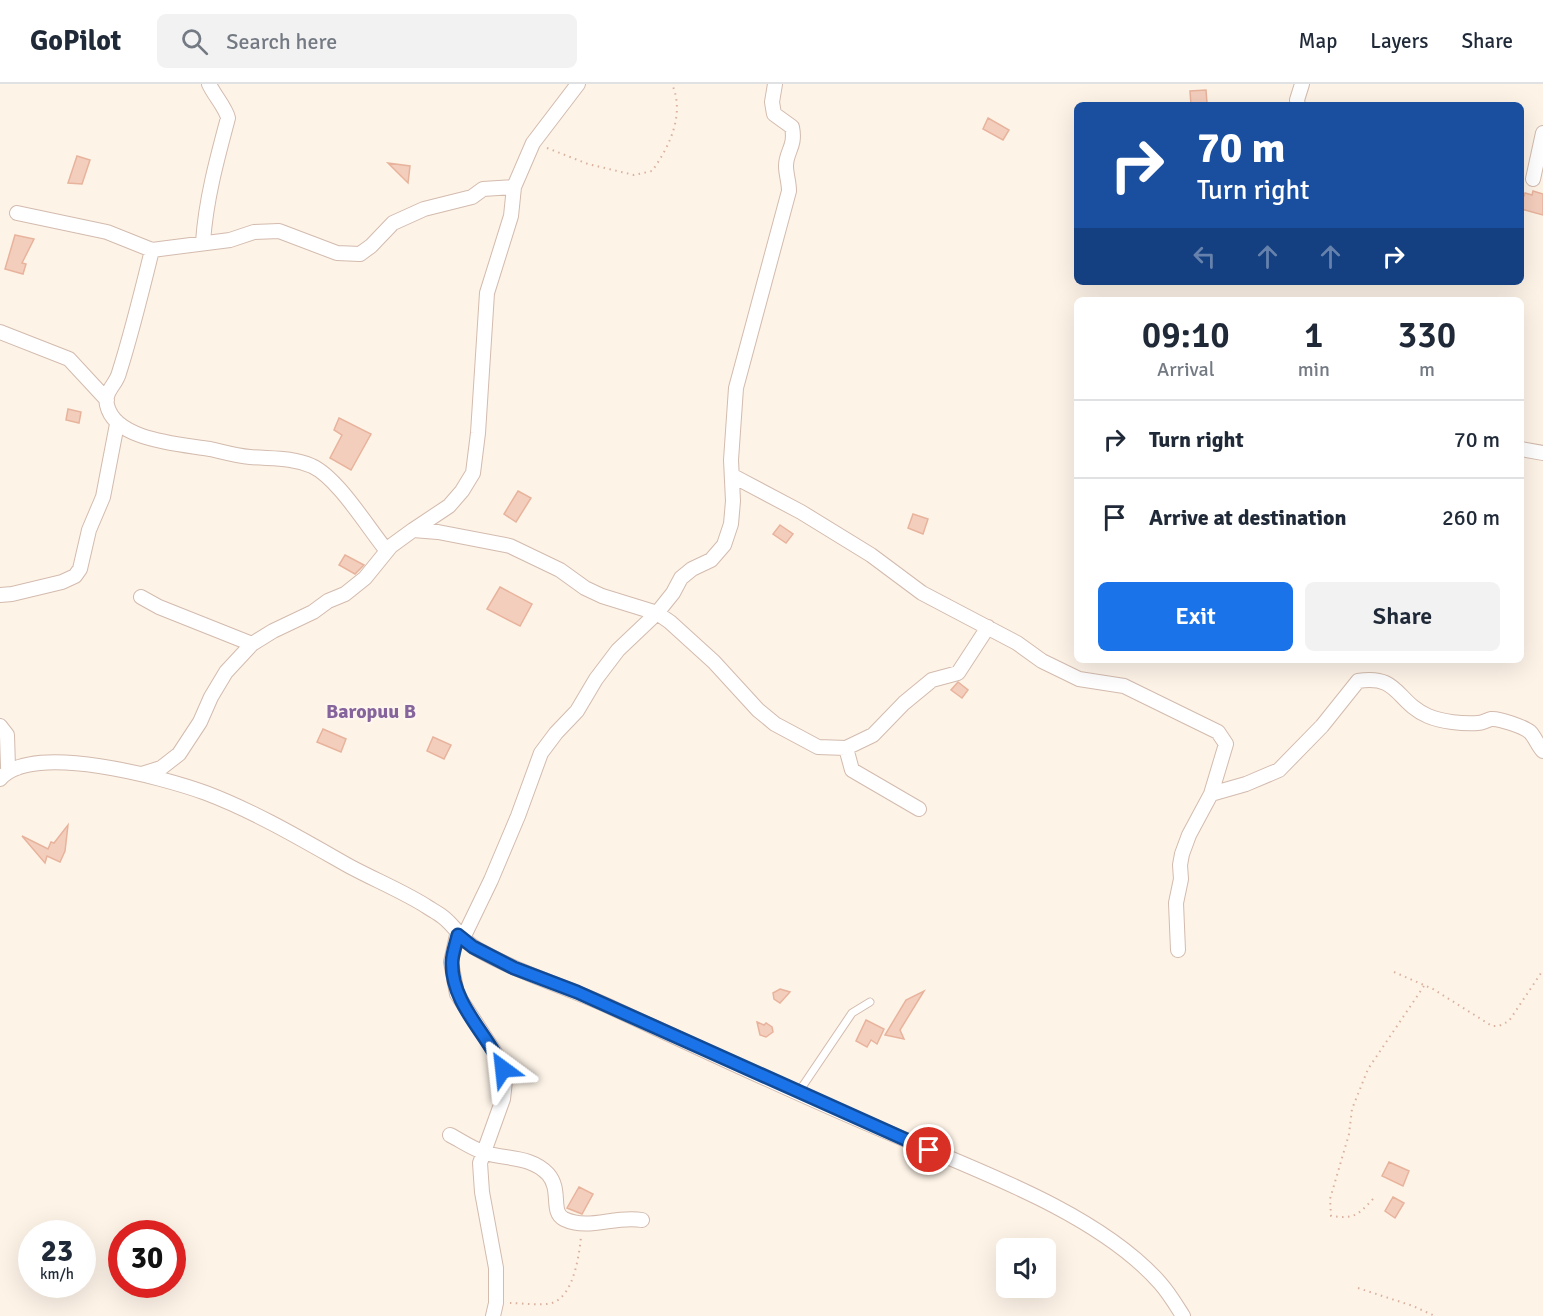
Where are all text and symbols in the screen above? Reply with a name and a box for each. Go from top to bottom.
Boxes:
search box [157,14,577,68]
text: GoPilot [30,24,121,58]
icon: search [178,25,211,58]
text: Search here [226,28,337,55]
text: Map [1299,28,1337,54]
text: Layers [1370,28,1428,54]
text: Share [1461,28,1513,54]
text: 70 m [1197,123,1286,174]
icon: right [1098,126,1176,204]
text: Turn right [1197,174,1310,207]
icon: left [1188,240,1221,273]
icon: ahead [1251,240,1284,273]
icon: ahead [1314,240,1347,273]
icon: right [1377,240,1410,273]
text: 09:10 [1142,313,1230,358]
text: 1 [1304,313,1324,358]
text: 330 [1398,313,1456,358]
text: Arrival [1157,357,1215,382]
text: min [1298,357,1330,382]
text: m [1419,357,1435,382]
icon: right [1098,423,1131,456]
text: Turn right [1149,426,1244,453]
text: 70 m [1454,426,1500,453]
icon: arrive [1098,501,1131,534]
text: Arrive at destination [1149,504,1346,531]
text: 260 m [1442,504,1500,531]
button: Exit [1098,582,1293,651]
button: Share [1305,582,1500,651]
district label: Baropuu B [326,699,416,724]
position arrow [471,1037,535,1101]
pin [903,1124,954,1175]
icon: arrive [912,1133,945,1166]
speed limit sign: 30 [108,1220,186,1298]
text: 23 [41,1233,73,1270]
map controls [996,1238,1056,1298]
button: sound [996,1238,1056,1298]
text: km/h [40,1265,74,1283]

